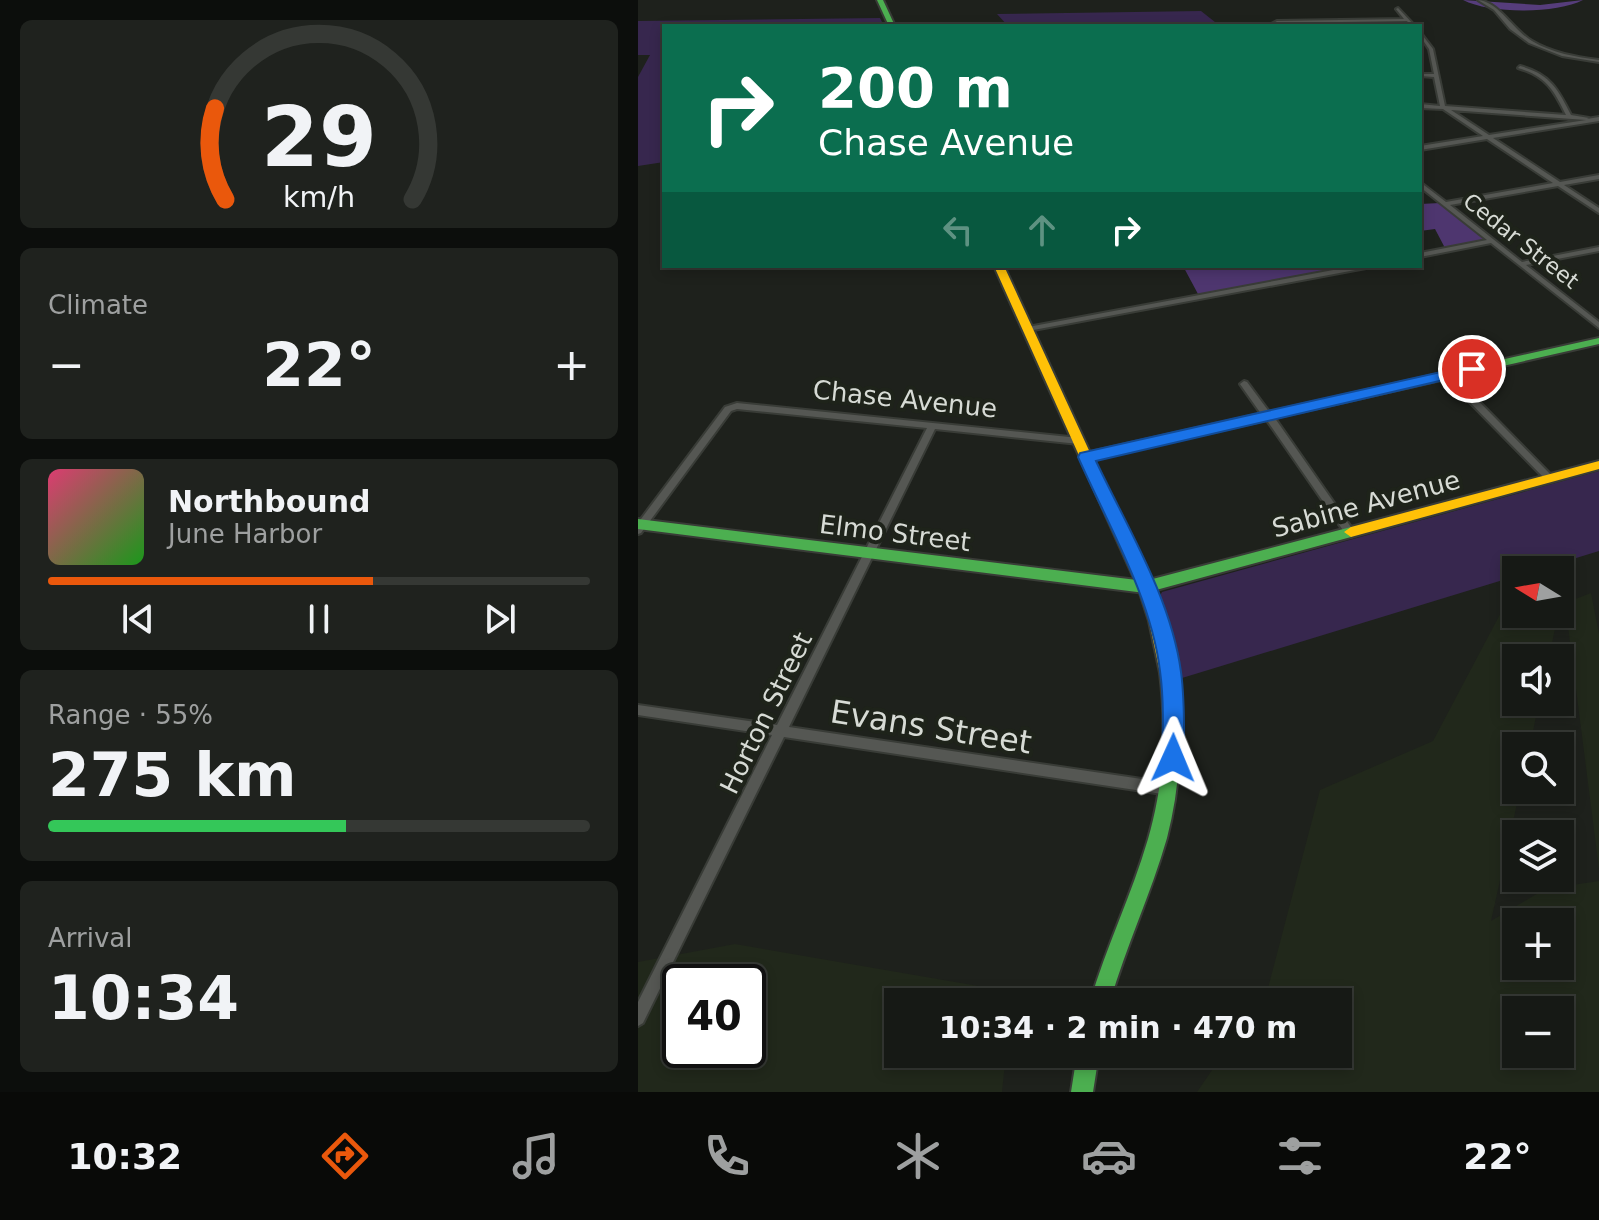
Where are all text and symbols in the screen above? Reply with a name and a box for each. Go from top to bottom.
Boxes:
text: 200 m [818,55,1013,120]
icon: right [686,56,790,160]
text: 29 [261,89,377,186]
text: Chase Avenue [818,122,1074,163]
text: km/h [283,180,355,214]
street label: Cedar Street [1458,188,1584,294]
icon: left [936,208,980,252]
icon: ahead [1020,208,1064,252]
icon: right [1104,208,1148,252]
text: Climate [48,290,148,320]
text: 22° [262,330,376,400]
pin [1438,335,1506,403]
text: − [48,339,85,390]
text: + [553,339,590,390]
icon: arrive [1450,347,1494,391]
street label: Chase Avenue [811,374,999,424]
street label: Sabine Avenue [1269,464,1463,544]
text: Northbound [168,484,371,519]
street label: Elmo Street [818,509,972,557]
text: June Harbor [168,519,322,549]
north arrow [1502,556,1574,628]
map controls [1502,556,1574,1068]
icon: previous [116,597,160,641]
icon: pause [297,597,341,641]
icon: next [478,597,522,641]
street label: Horton Street [714,627,818,799]
button: sound [1502,644,1574,716]
street label: Evans Street [828,692,1034,762]
text: Range · 55% [48,700,213,730]
position arrow [1131,716,1215,800]
button: search [1502,732,1574,804]
text: 275 km [48,740,297,810]
button: layers [1502,820,1574,892]
button: + [1502,908,1574,980]
text: Arrival [48,923,132,953]
text: 10:34 [48,963,239,1033]
speed limit sign: 40 [662,964,766,1068]
button: − [1502,996,1574,1068]
text: 10:34 · 2 min · 470 m [939,1010,1297,1045]
icon: directions [317,1128,373,1184]
icon: music [508,1128,564,1184]
icon: phone [699,1128,755,1184]
icon: climate [890,1128,946,1184]
icon: car [1081,1128,1137,1184]
icon: filters [1272,1128,1328,1184]
text: 10:32 [68,1136,182,1177]
text: 22° [1463,1136,1531,1177]

